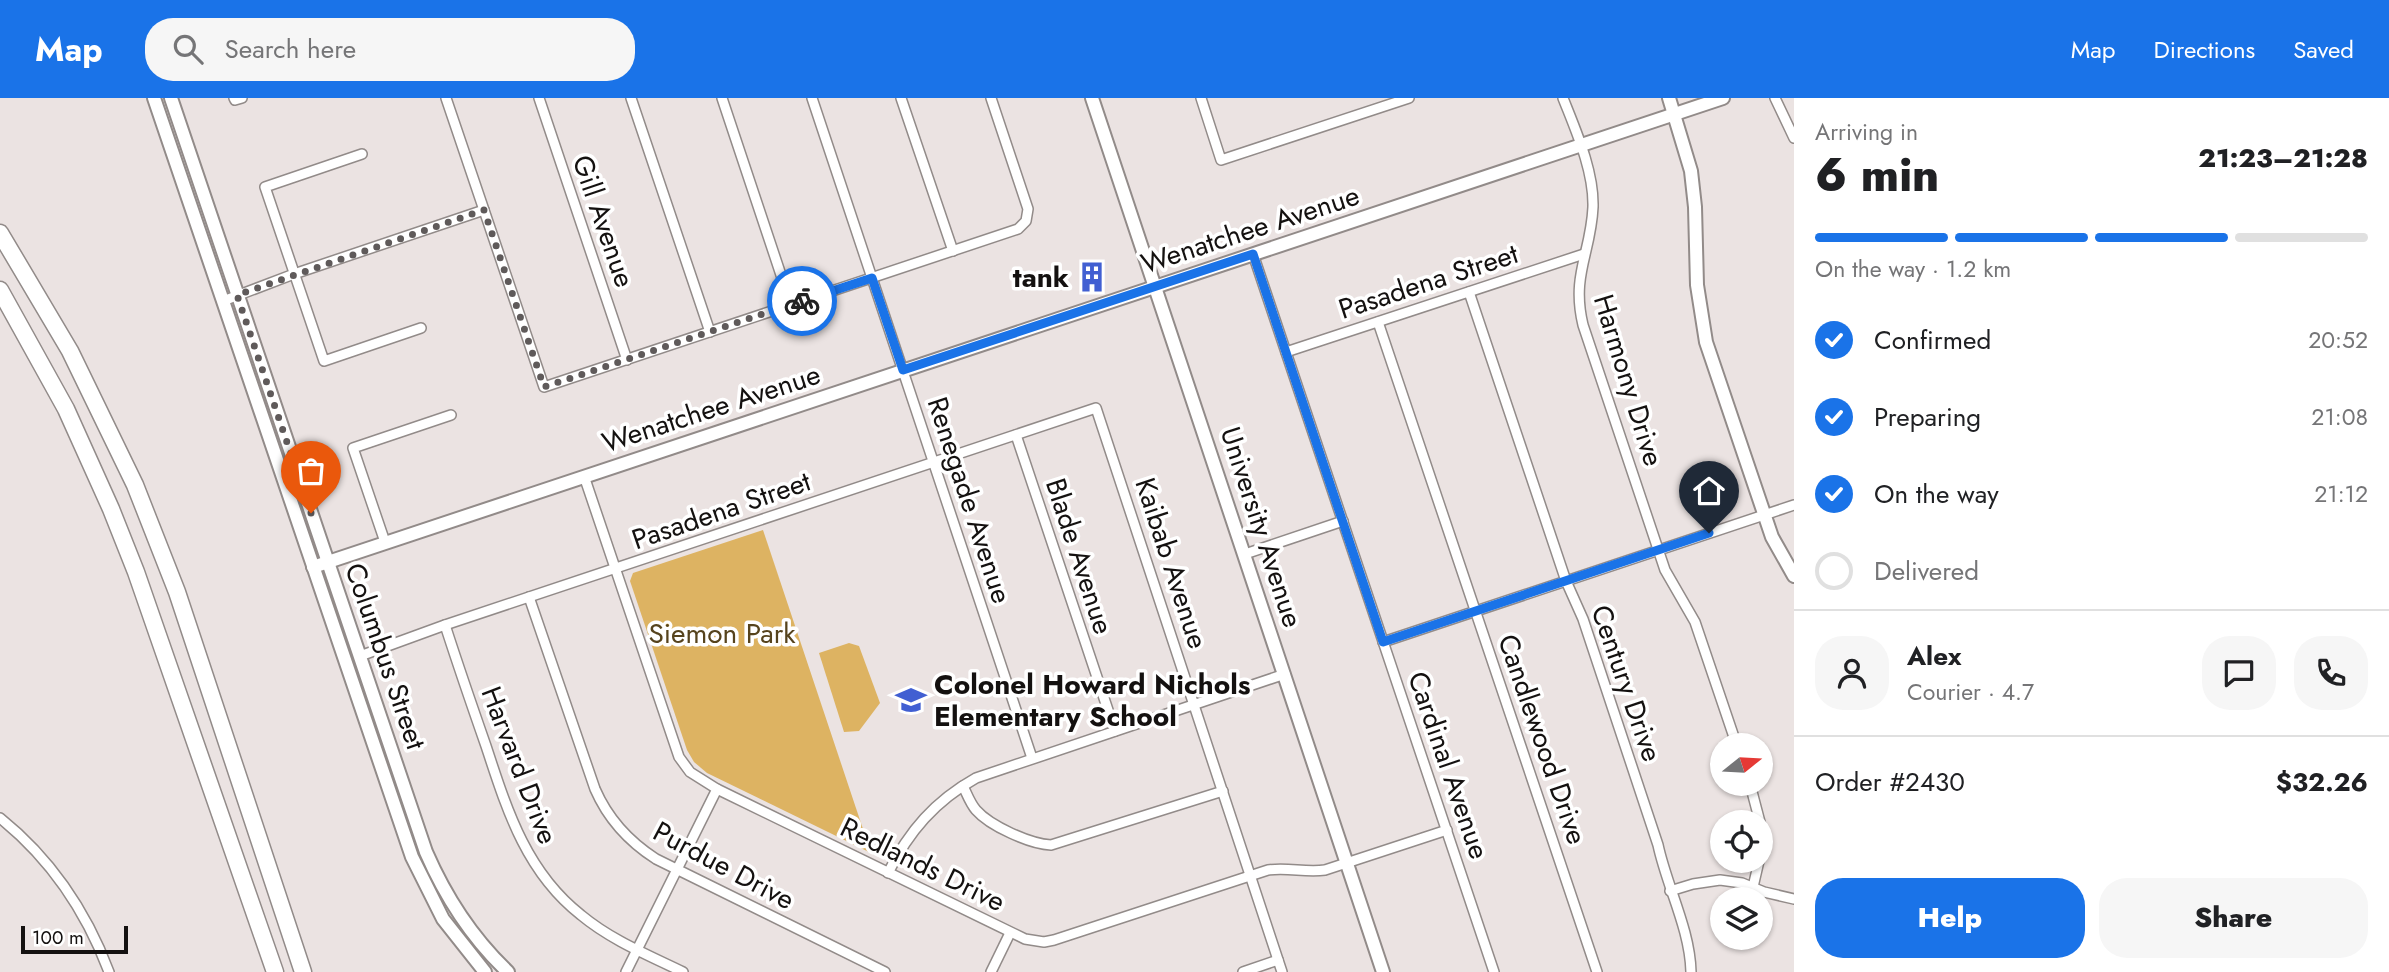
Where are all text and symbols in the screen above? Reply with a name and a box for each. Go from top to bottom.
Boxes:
search box [145,18,635,81]
text: Map [35,26,103,73]
icon: search [169,30,207,68]
text: Search here [225,30,356,68]
text: Map [2071,32,2116,67]
text: Directions [2154,32,2255,67]
text: Saved [2293,32,2354,67]
text: Arriving in [1815,115,1918,149]
text: 21:23–21:28 [2198,139,2368,177]
text: 6 min [1815,142,1939,208]
street label: Gill Avenue [562,149,645,293]
street label: Wenatchee Avenue [1136,175,1365,284]
street label: Pasadena Street [1333,233,1523,330]
text: On the way · 1.2 km [1815,252,2011,286]
place label: tank [1013,257,1069,298]
building icon: tank [1075,260,1109,294]
courier [767,266,837,336]
icon: bike [783,282,821,320]
street label: Harmony Drive [1583,289,1674,471]
icon: check [1815,321,1853,359]
text: Confirmed [1874,321,1991,359]
text: 20:52 [2308,323,2368,357]
street label: Wenatchee Avenue [597,354,826,463]
street label: Renegade Avenue [917,392,1022,609]
icon: check [1815,398,1853,436]
text: Preparing [1874,398,1981,436]
text: 21:08 [2311,400,2368,434]
street label: University Avenue [1210,422,1313,633]
pin [281,441,341,513]
icon: bag [292,452,330,490]
street label: Pasadena Street [626,461,816,560]
pin [1679,461,1739,533]
street label: Kaibab Avenue [1125,472,1218,654]
icon: home [1690,472,1728,510]
street label: Blade Avenue [1035,473,1124,639]
icon: check [1815,475,1853,513]
text: On the way [1874,475,1999,513]
text: 21:12 [2314,477,2368,511]
text: Delivered [1874,552,1979,590]
street label: Columbus Street [334,557,437,755]
street label: Century Drive [1581,599,1672,767]
park label: Siemon Park [648,613,796,654]
street label: Candlewood Drive [1487,629,1598,850]
button: person [1815,636,1889,710]
button: chat [2202,636,2276,710]
button: phone [2294,636,2368,710]
text: Alex [1907,637,1961,675]
place label: Colonel Howard Nichols Elementary School [934,664,1251,737]
street label: Cardinal Avenue [1397,666,1500,864]
text: Courier · 4.7 [1907,675,2034,709]
street label: Harvard Drive [471,680,568,850]
school or university icon: Colonel Howard Nichols Elementary School [894,683,928,717]
north arrow [1710,733,1773,796]
map controls [1710,733,1773,950]
text: Order #2430 [1815,763,1965,801]
text: $32.26 [2276,763,2368,801]
street label: Redlands Drive [834,807,1012,922]
button: locate [1710,810,1773,873]
street label: Purdue Drive [646,811,802,920]
button: Help [1815,878,2085,958]
button: Share [2099,878,2368,958]
button: layers [1710,887,1773,950]
scale bar [21,923,128,955]
text: 100 m [32,924,84,951]

